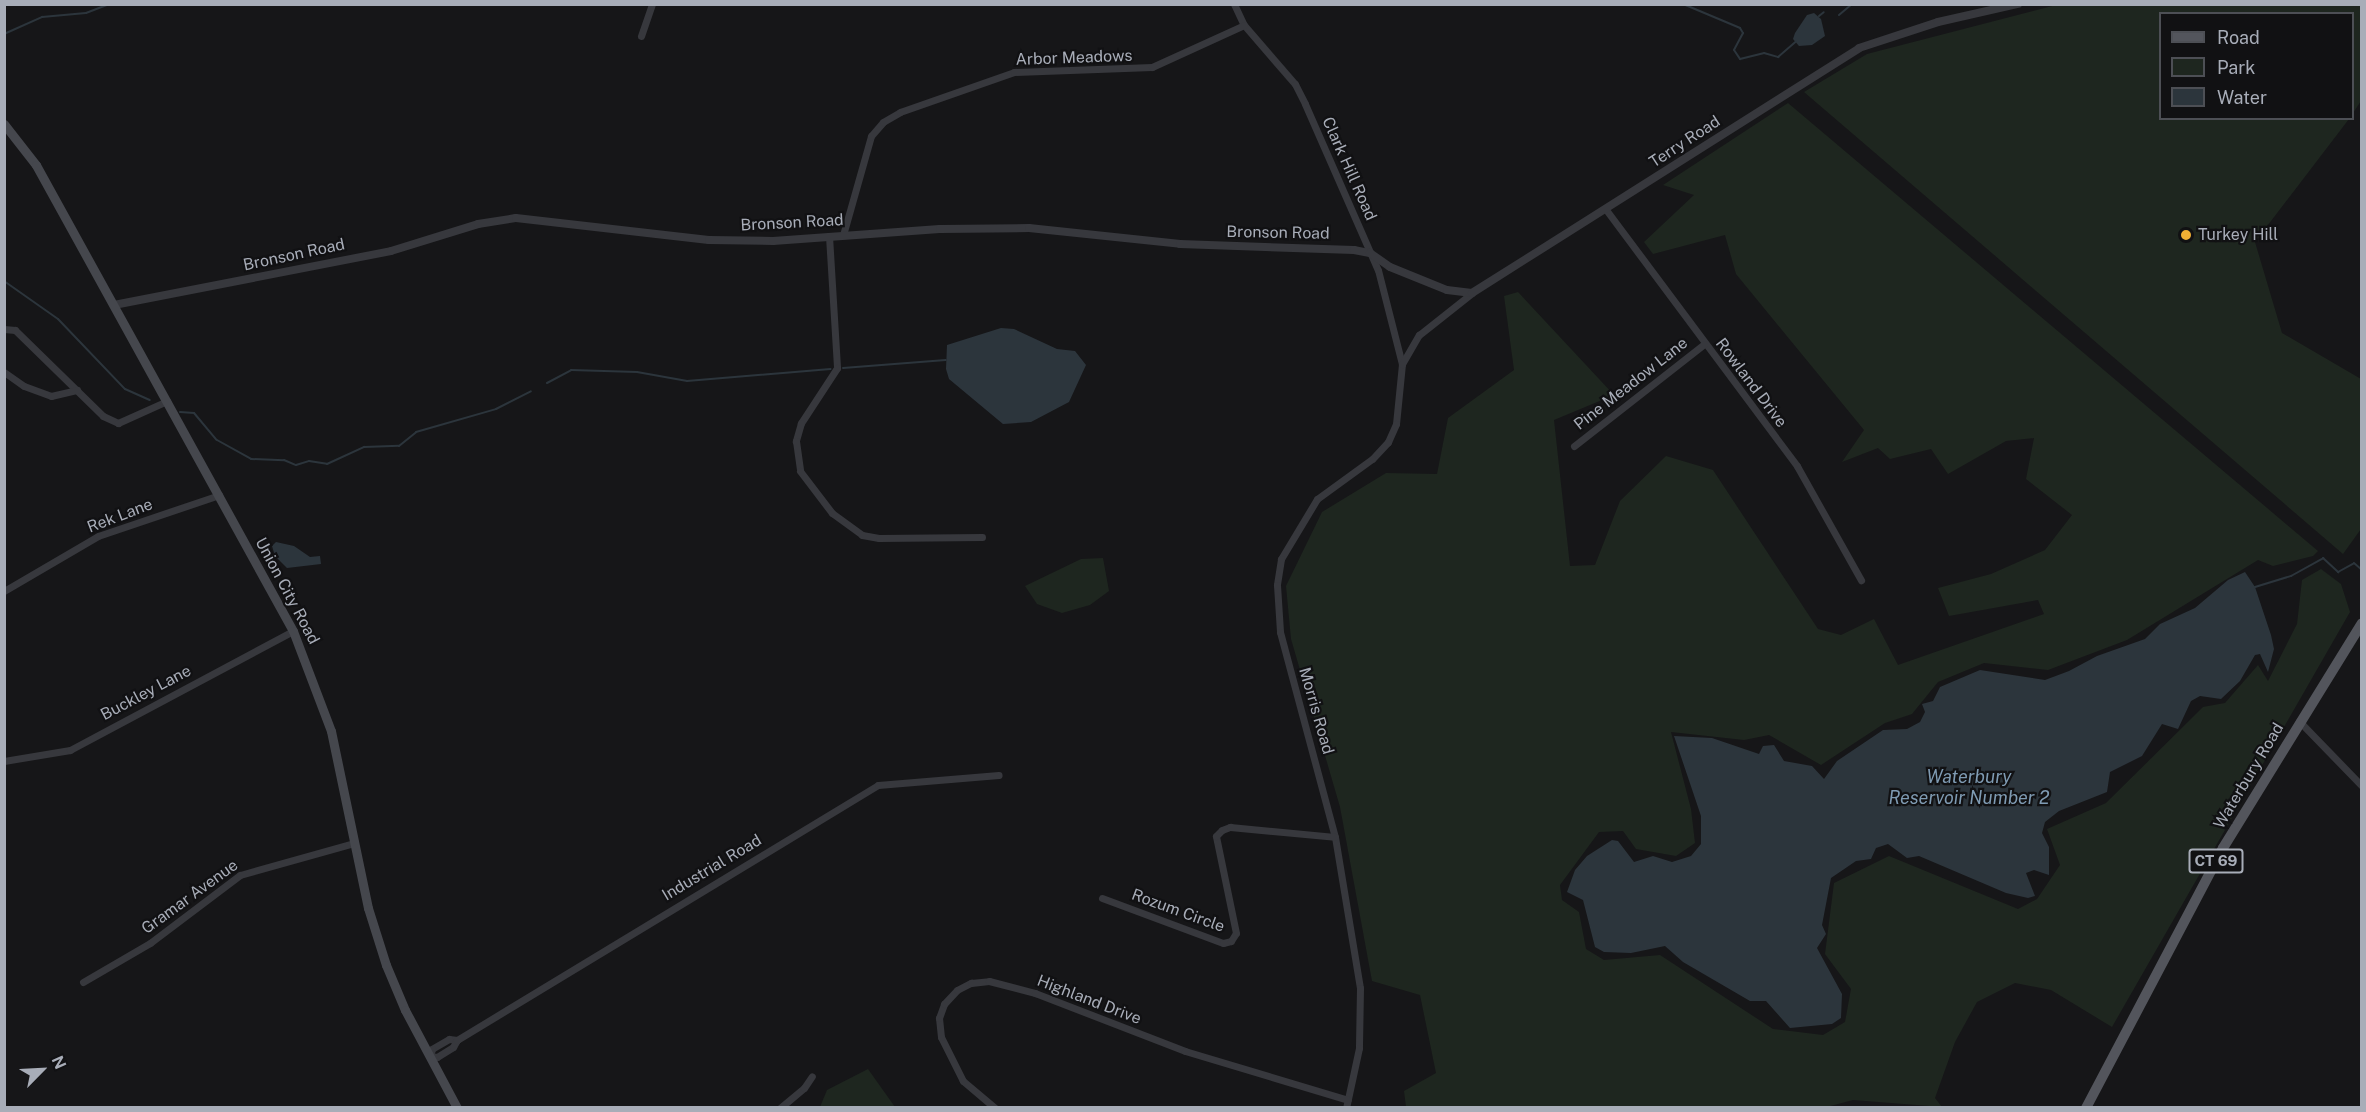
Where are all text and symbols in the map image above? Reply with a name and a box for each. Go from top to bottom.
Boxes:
legend [2159,12,2354,120]
text: Road [2217,27,2260,48]
street label: Arbor Meadows [1015,46,1133,70]
text: Park [2217,57,2255,78]
text: Water [2217,87,2267,108]
street label: Terry Road [1646,112,1724,172]
street label: Clark Hill Road [1318,114,1380,224]
street label: Bronson Road [740,211,844,235]
street label: Bronson Road [1226,223,1330,243]
place label: Turkey Hill [2198,225,2278,245]
marker: Turkey Hill [2179,228,2193,242]
street label: Bronson Road [242,235,346,275]
street label: Pine Meadow Lane [1570,334,1692,434]
street label: Rowland Drive [1711,335,1791,431]
street label: Rek Lane [85,495,155,537]
street label: Union City Road [251,534,323,648]
street label: Buckley Lane [98,661,194,725]
street label: Morris Road [1294,665,1338,757]
street label: Waterbury Road [2210,720,2288,832]
water label: Waterbury Reservoir Number 2 [1889,767,2049,810]
street label: Industrial Road [659,831,765,905]
road number: CT 69 [2188,849,2244,873]
street label: Gramar Avenue [138,856,242,938]
street label: Rozum Circle [1129,885,1227,937]
street label: Highland Drive [1034,971,1144,1029]
north arrow [12,1040,72,1100]
text: N [48,1053,70,1072]

